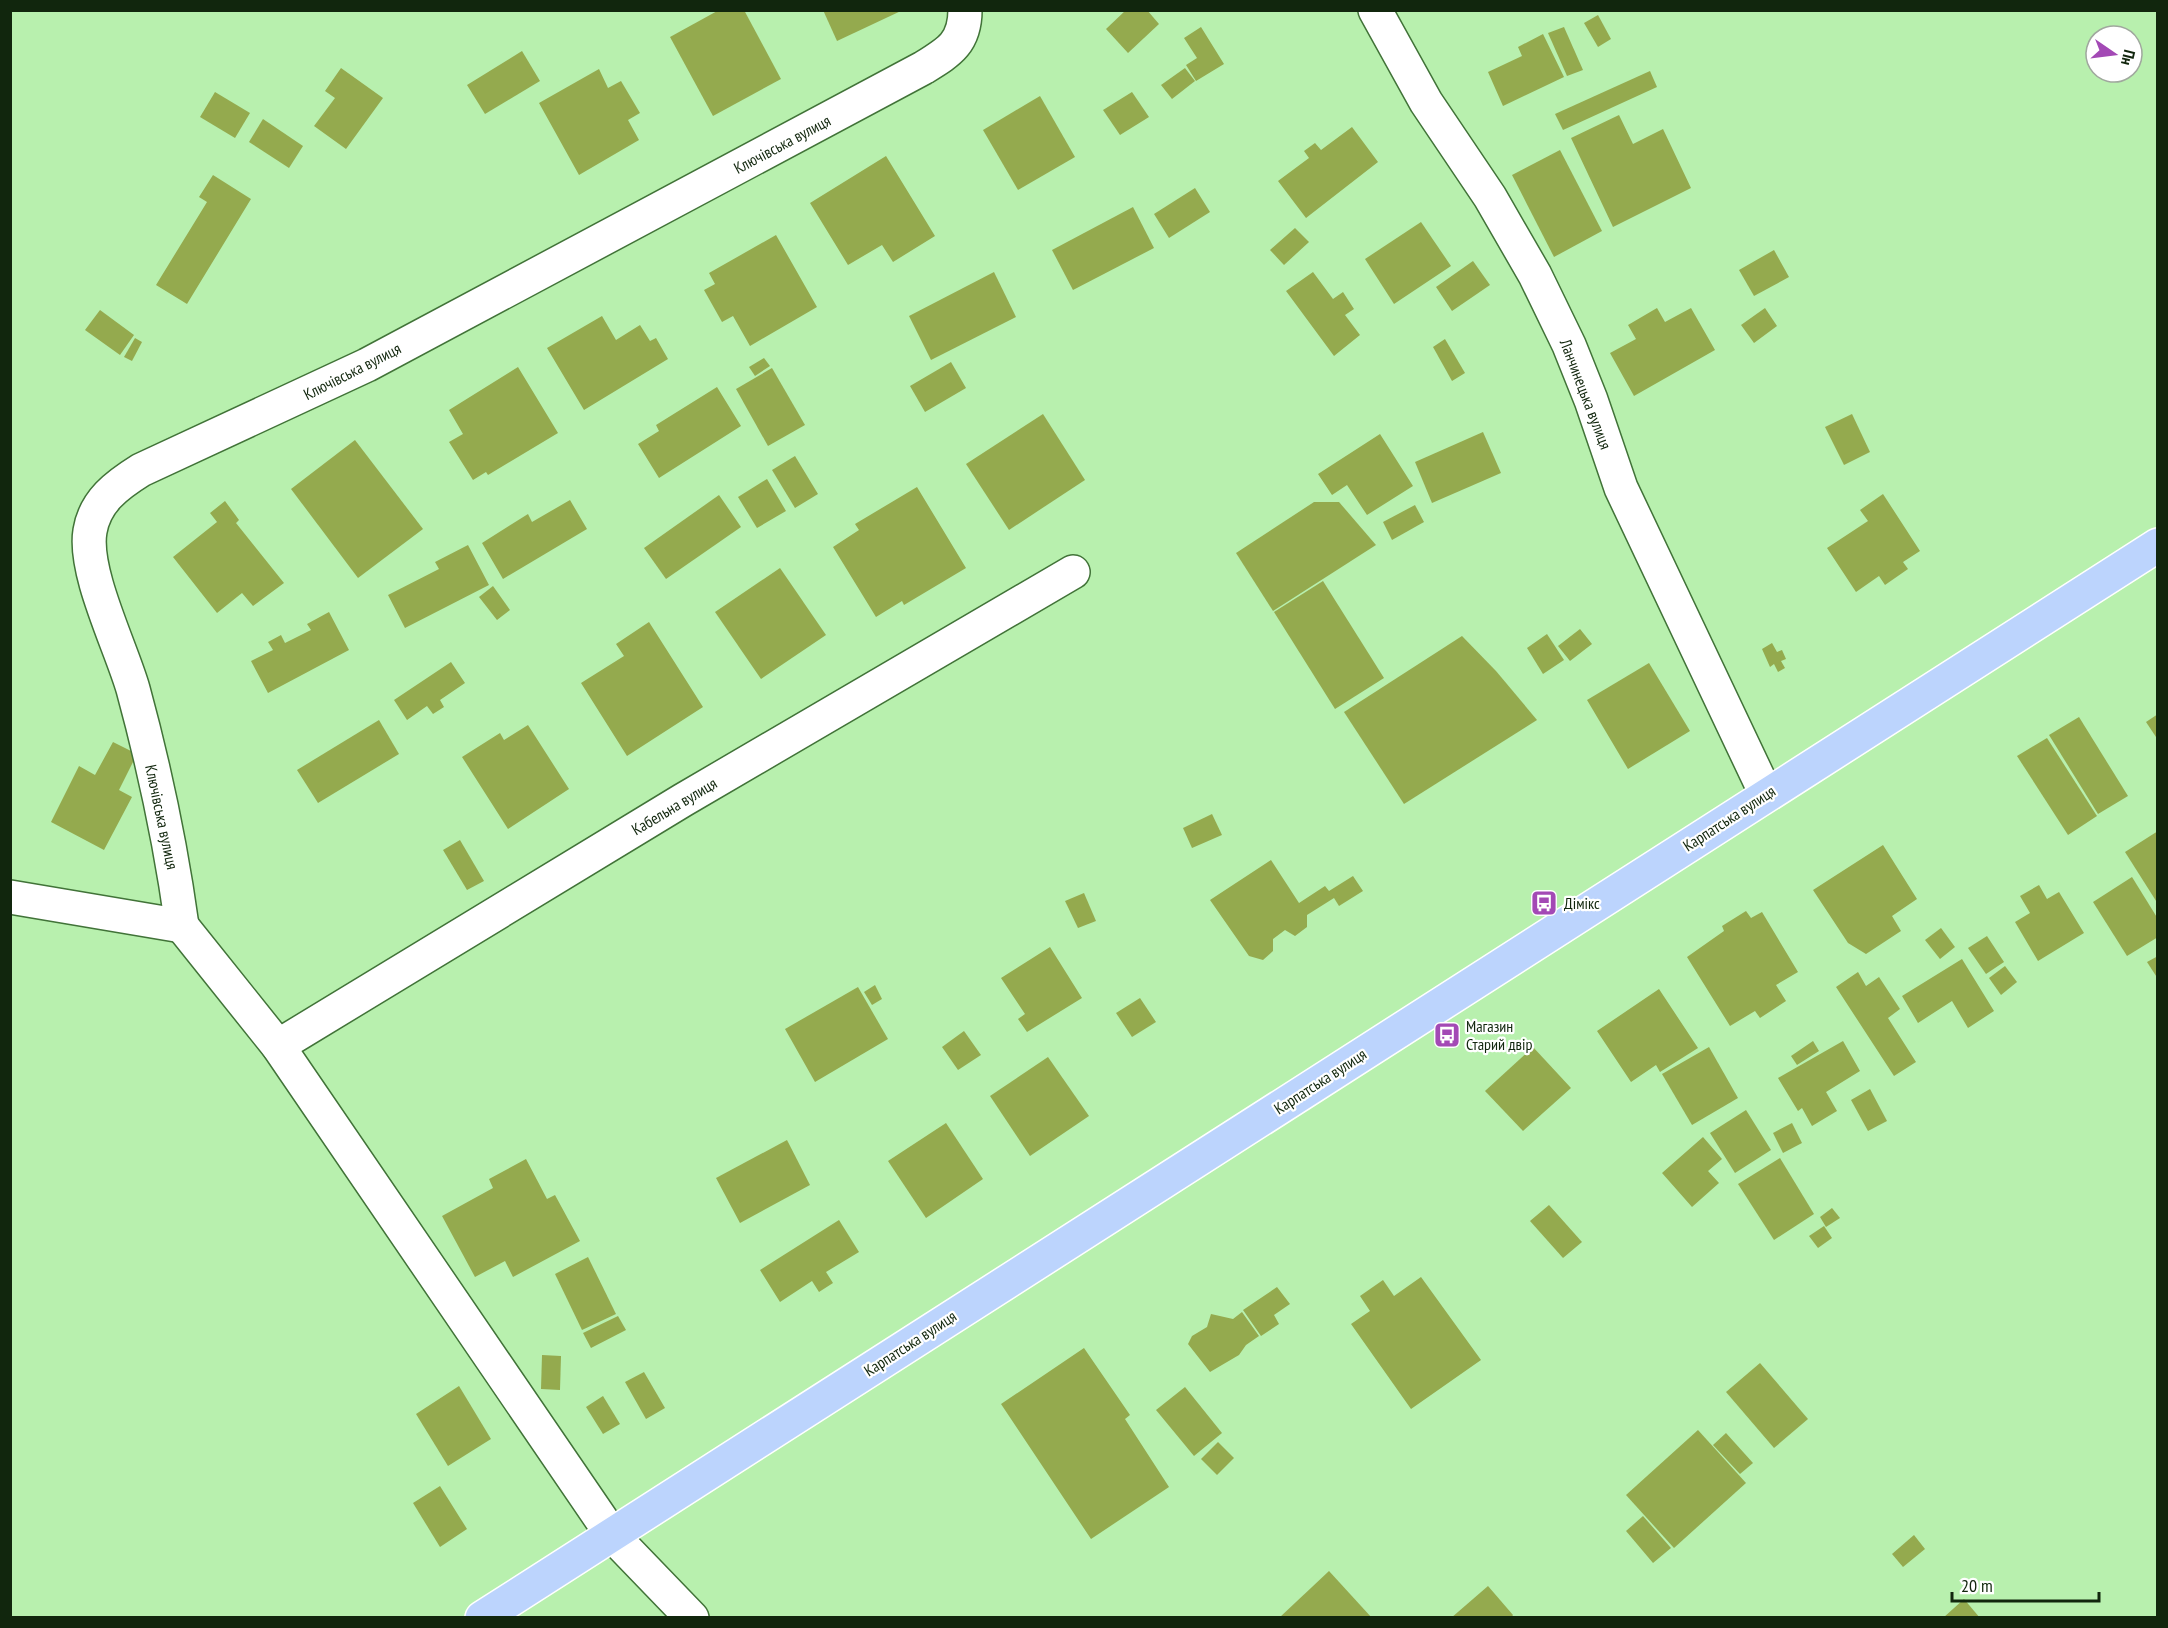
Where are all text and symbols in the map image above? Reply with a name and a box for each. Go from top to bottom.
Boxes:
north arrow [2084,24,2144,84]
text: Пн [2117,48,2140,68]
street label: Ключівська вулиця [730,110,834,178]
street label: Ланчинецька вулиця [1555,335,1616,452]
street label: Ключівська вулиця [300,338,404,404]
street label: Ключівська вулиця [141,763,183,871]
street label: Кабельна вулиця [628,773,720,839]
street label: Карпатська вулиця [1679,781,1779,855]
bus stop icon: Дімікс [1529,888,1559,918]
place label: Дімікс [1564,893,1600,913]
place label: Магазин Старий двір [1466,1016,1532,1054]
bus stop icon: Магазин Старий двір [1432,1020,1462,1050]
street label: Карпатська вулиця [1270,1044,1370,1118]
street label: Карпатська вулиця [860,1306,960,1380]
scale bar [1952,1565,2099,1603]
text: 20 m [1961,1574,1993,1597]

